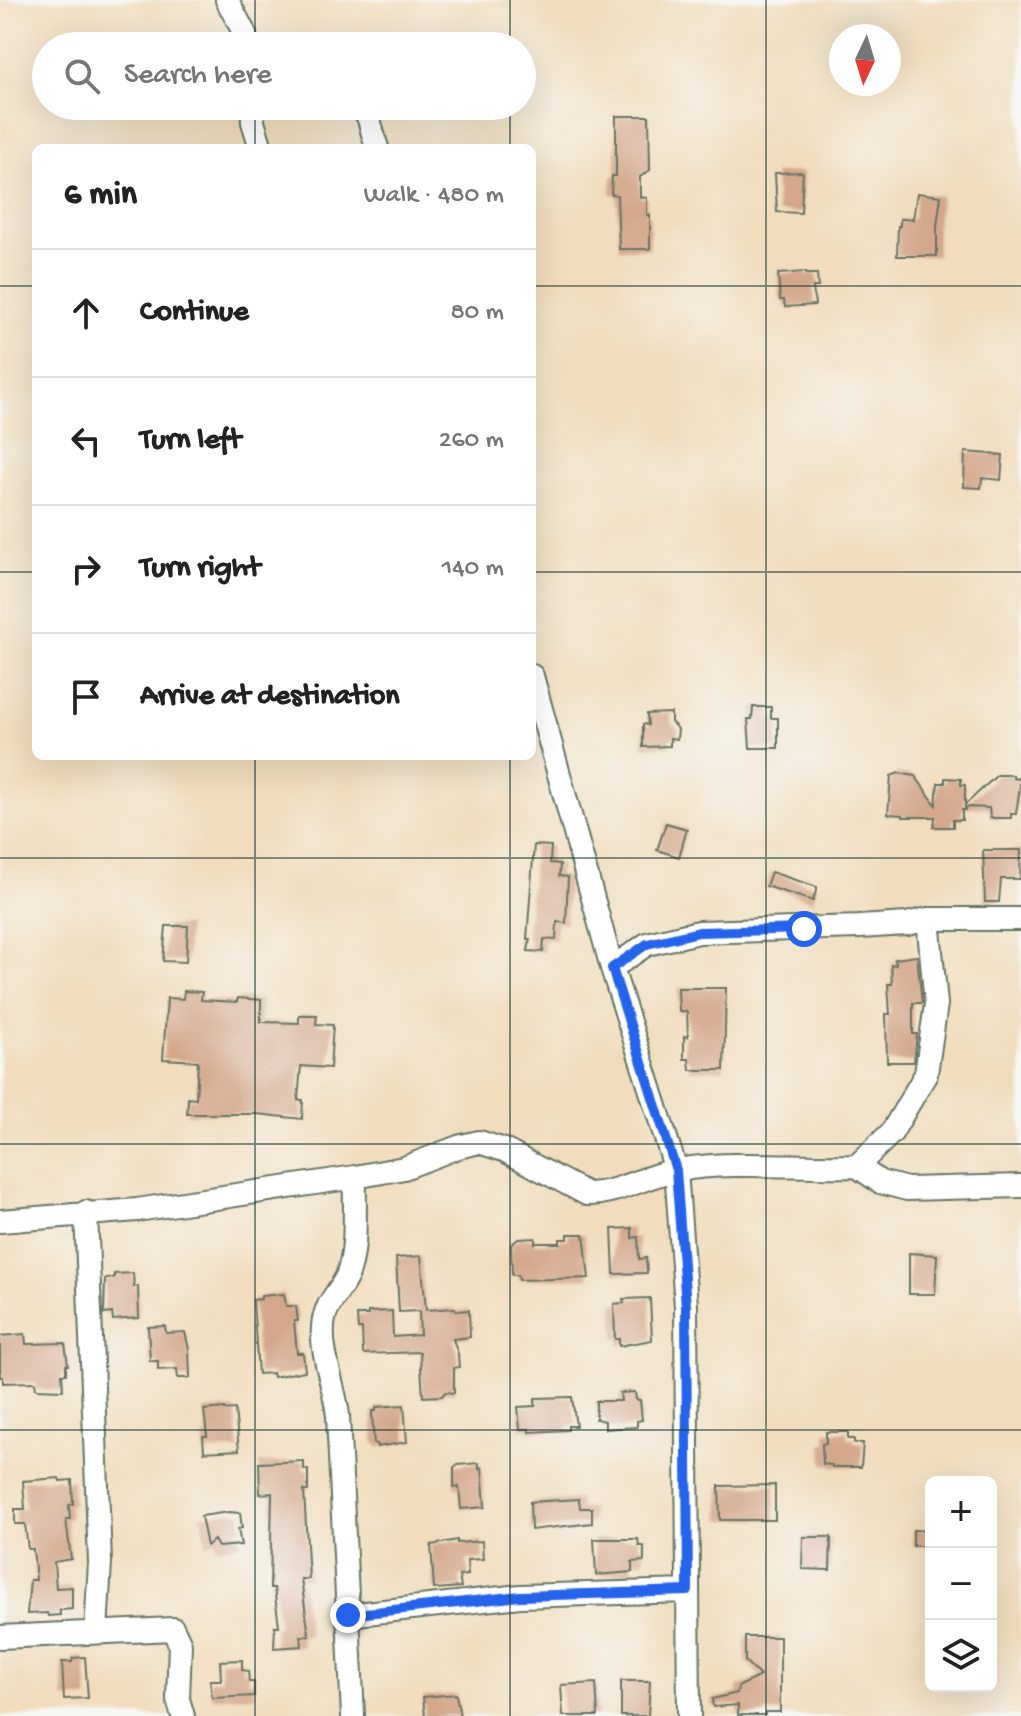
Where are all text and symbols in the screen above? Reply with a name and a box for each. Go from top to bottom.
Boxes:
north arrow [829,24,901,96]
search box [32,32,536,120]
icon: search [60,54,104,98]
text: Search here [124,59,272,94]
text: 6 min [64,176,137,216]
text: Walk · 480 m [364,181,504,212]
icon: ahead [64,291,108,335]
text: Continue [140,296,249,331]
text: 80 m [450,298,504,329]
icon: left [64,419,108,463]
text: Turn left [140,424,241,459]
text: 260 m [439,426,504,457]
icon: right [64,547,108,591]
text: Turn right [140,552,260,587]
text: 140 m [442,554,504,585]
icon: arrive [64,675,108,719]
text: Arrive at destination [140,680,400,715]
route start [786,911,822,947]
map controls [925,1476,997,1692]
button: + [925,1476,997,1548]
button: − [925,1548,997,1620]
route end [330,1597,366,1633]
button: layers [925,1620,997,1692]

